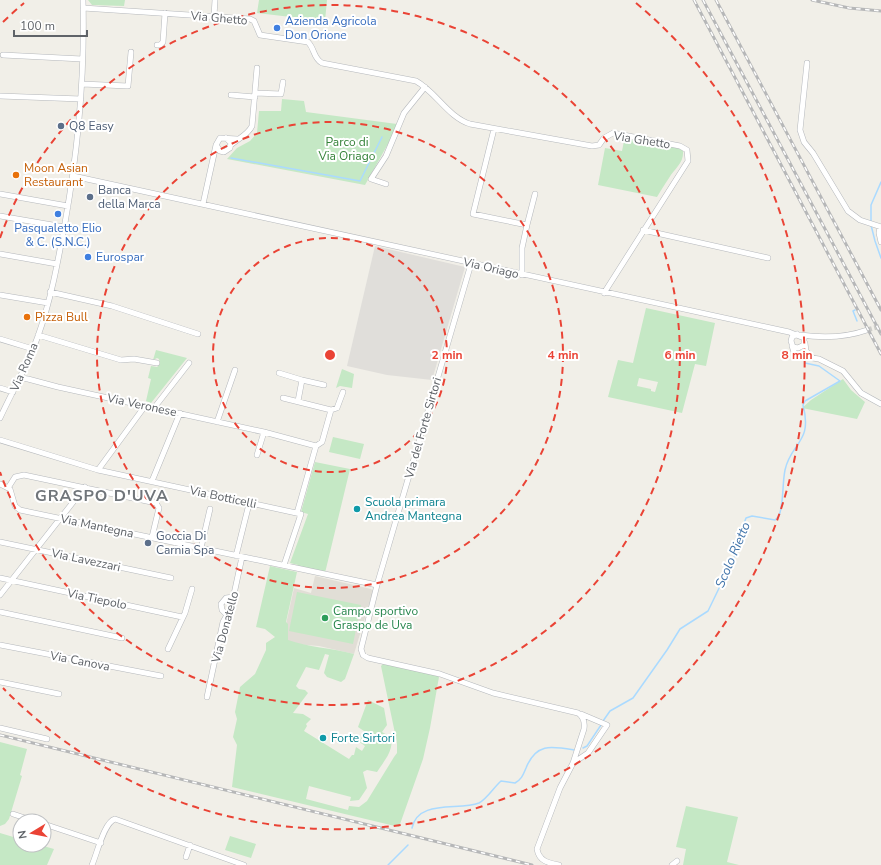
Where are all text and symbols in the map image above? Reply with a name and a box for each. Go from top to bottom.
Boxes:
street label: Via Ghetto [189,7,249,28]
scale bar [14,12,87,38]
place label: Azienda Agricola Don Orione [285,13,377,43]
text: 100 m [20,18,55,34]
marker: Azienda Agricola Don Orione [272,23,282,33]
place label: Q8 Easy [69,118,114,134]
marker: Q8 Easy [56,121,66,131]
street label: Via Ghetto [611,127,672,152]
park label: Parco di Via Oriago [318,134,376,164]
place label: Moon Asian Restaurant [24,160,88,190]
marker: Moon Asian Restaurant [11,170,21,180]
place label: Banca della Marca [98,182,161,212]
marker: Banca della Marca [85,192,95,202]
marker: Pasqualetto Elio & C. (S.N.C.) [53,209,63,219]
place label: Pasqualetto Elio & C. (S.N.C.) [14,220,102,250]
place label: Eurospar [96,249,145,265]
marker: Eurospar [83,252,93,262]
street label: Via Oriago [461,254,521,282]
place label: Pizza Bull [35,309,88,325]
marker: Pizza Bull [22,312,32,322]
street label: Via Roma [6,340,42,395]
text: 2 min [431,347,463,363]
text: 4 min [547,347,579,363]
text: 6 min [664,347,696,363]
text: 8 min [781,347,813,363]
centre of rings [323,348,337,362]
street label: Via del Forte Sirtori [401,376,445,481]
street label: Via Veronese [105,390,178,420]
street label: Via Botticelli [187,482,258,512]
district label: GRASPO D'UVA [35,485,169,507]
place label: Scuola primara Andrea Mantegna [365,494,462,524]
marker: Scuola primara Andrea Mantegna [352,504,362,514]
street label: Via Mantegna [58,510,135,542]
water label: Scolo Rietto [711,519,755,591]
place label: Goccia Di Carnia Spa [156,528,214,558]
marker: Goccia Di Carnia Spa [143,538,153,548]
street label: Via Lavezzari [49,545,122,575]
street label: Via Tiepolo [65,585,129,613]
street label: Via Donatello [208,589,242,666]
place label: Campo sportivo Graspo de Uva [333,603,418,633]
marker: Campo sportivo Graspo de Uva [320,613,330,623]
street label: Via Canova [48,647,111,675]
place label: Forte Sirtori [331,730,395,746]
marker: Forte Sirtori [318,733,328,743]
north arrow [12,813,52,853]
text: N [15,829,31,840]

